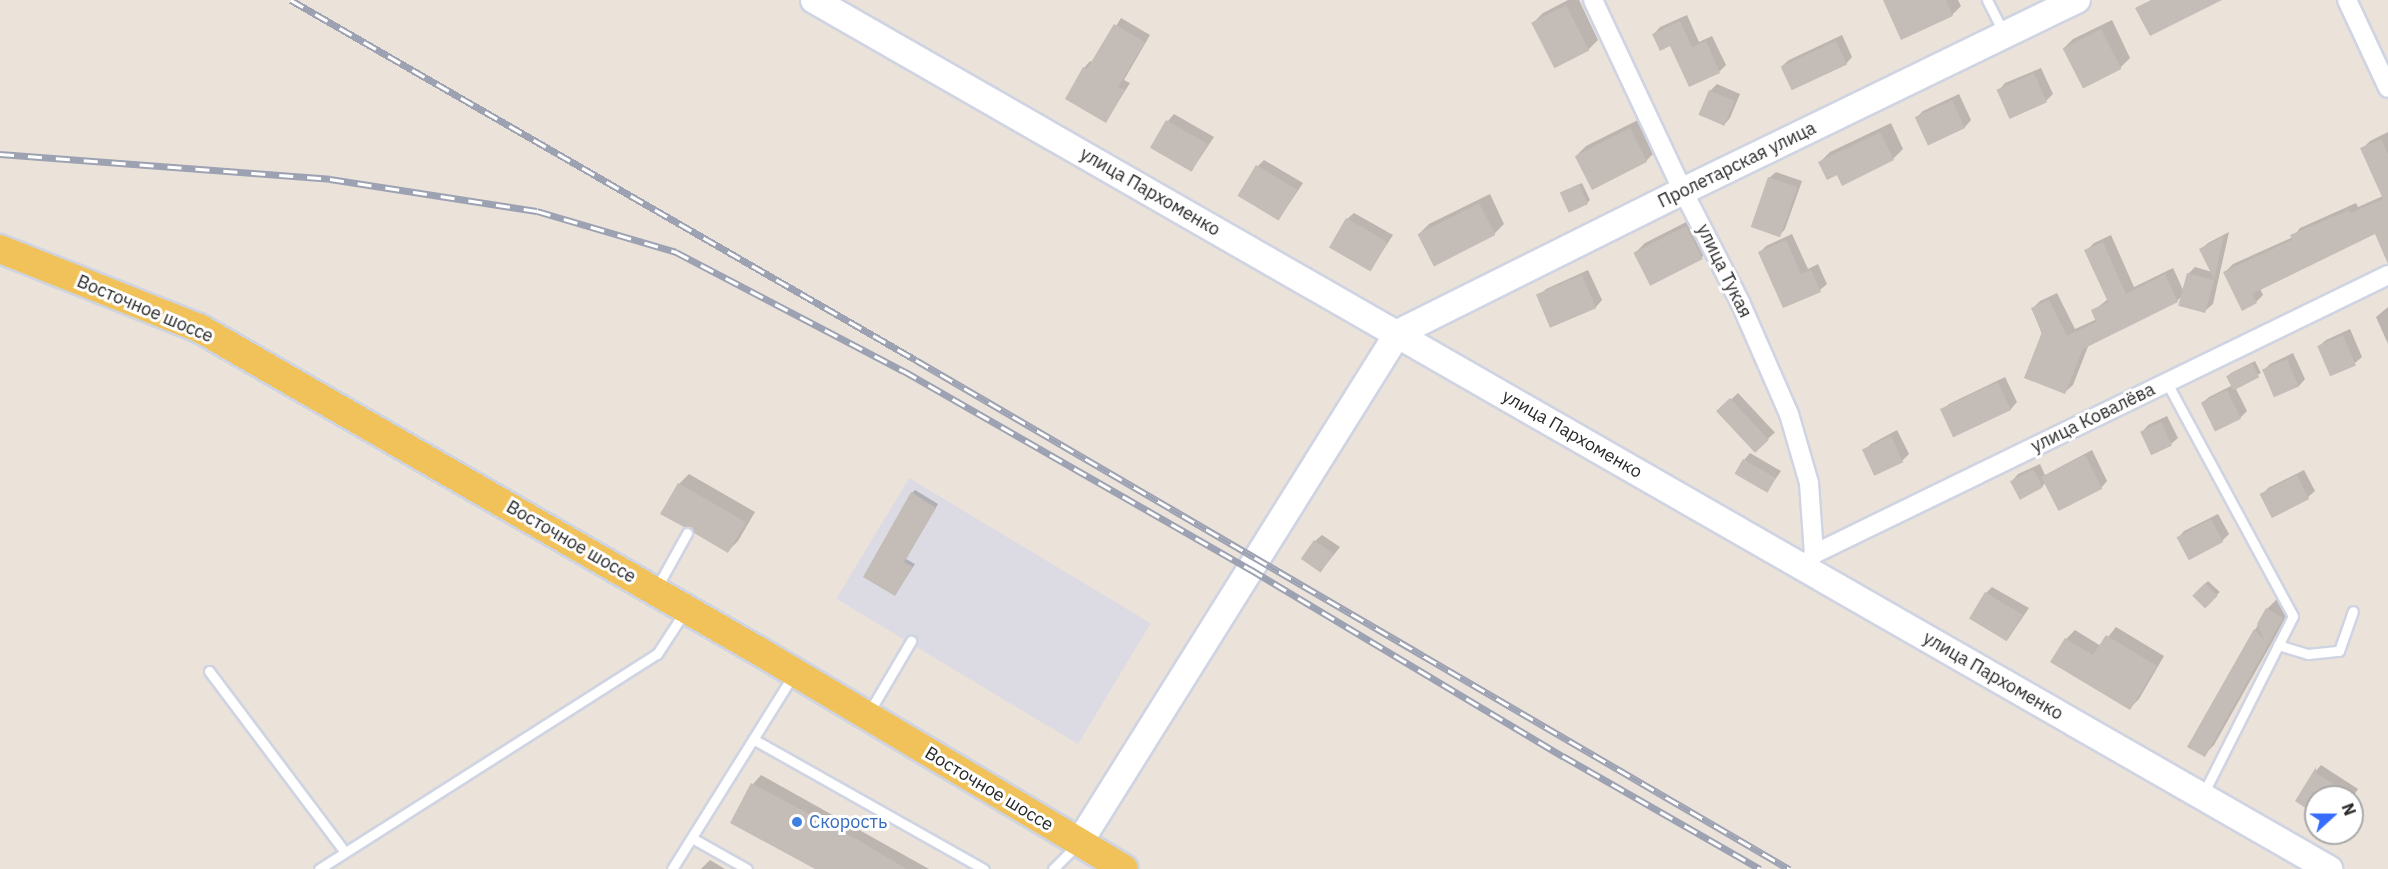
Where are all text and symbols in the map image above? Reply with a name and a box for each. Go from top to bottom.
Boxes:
street label: Пролетарская улица [1654,117,1820,213]
street label: улица Пархоменко [1076,143,1224,241]
street label: улица Тукая [1692,221,1756,321]
street label: Восточное шоссе [74,271,216,347]
street label: улица Ковалёва [2028,379,2158,457]
street label: улица Пархоменко [1498,385,1646,483]
street label: Восточное шоссе [502,496,640,588]
street label: улица Пархоменко [1919,627,2067,725]
street label: Восточное шоссе [921,742,1057,836]
north arrow [2304,785,2364,845]
text: N [2338,800,2360,818]
place label: Скорость [809,811,887,833]
marker: Скорость [790,815,804,829]

